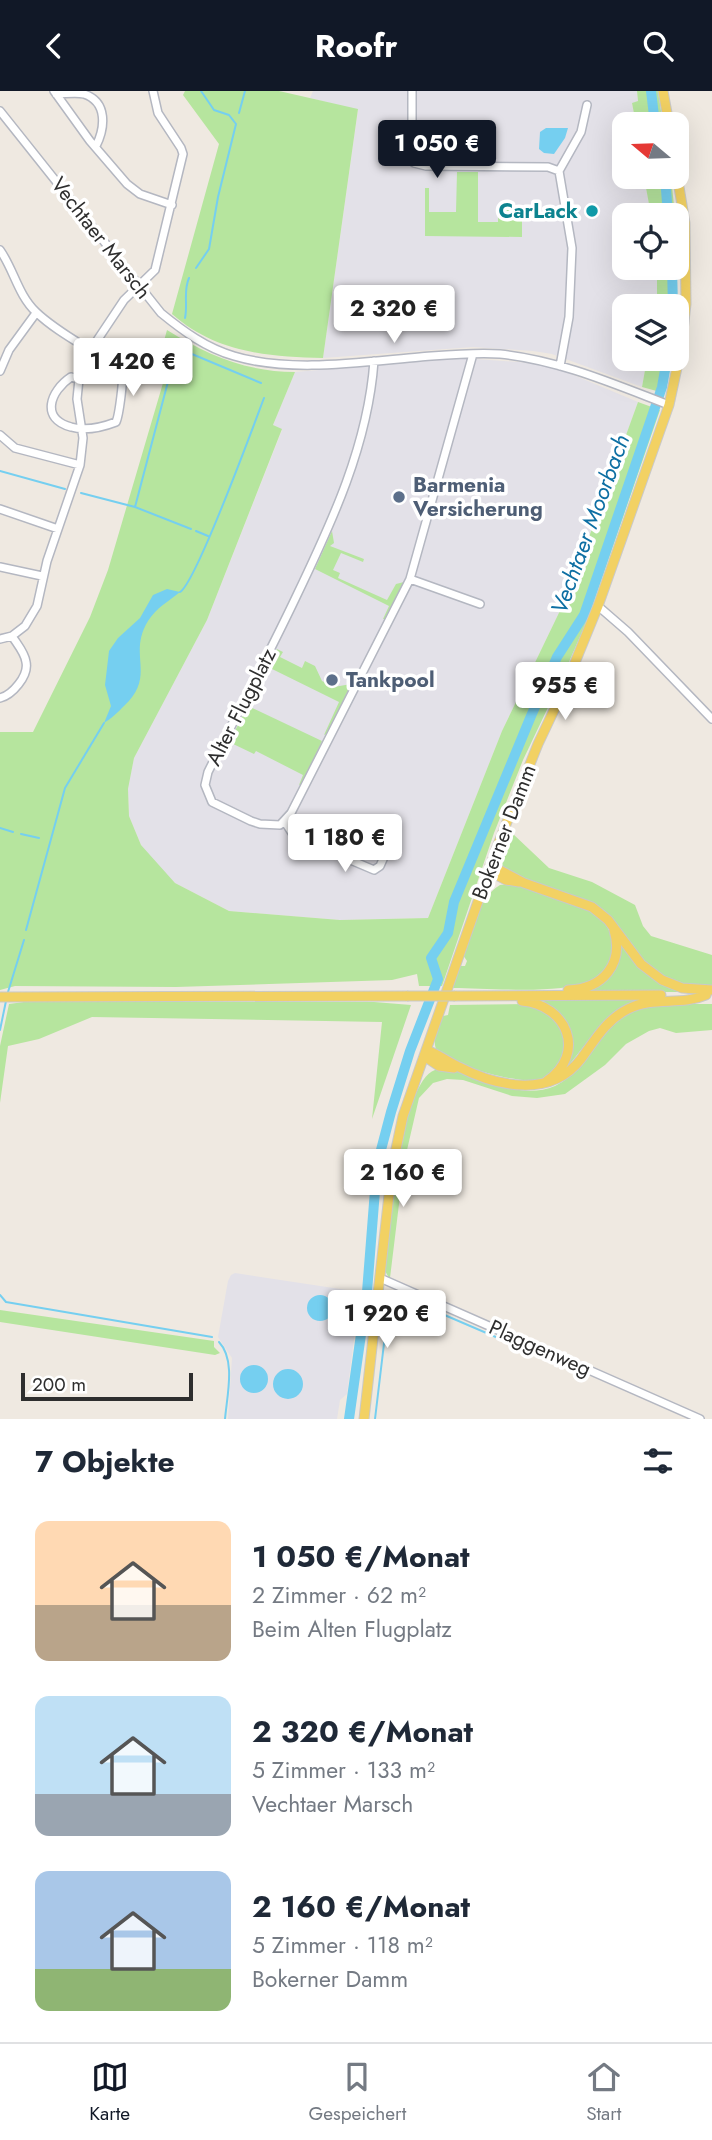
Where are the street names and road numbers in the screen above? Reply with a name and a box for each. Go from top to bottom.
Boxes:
street label: Vechtaer Marsch [44,171,158,305]
street label: Alter Flugplatz [199,643,284,771]
street label: Bokerner Damm [464,760,544,904]
street label: Plaggenweg [484,1312,596,1384]

